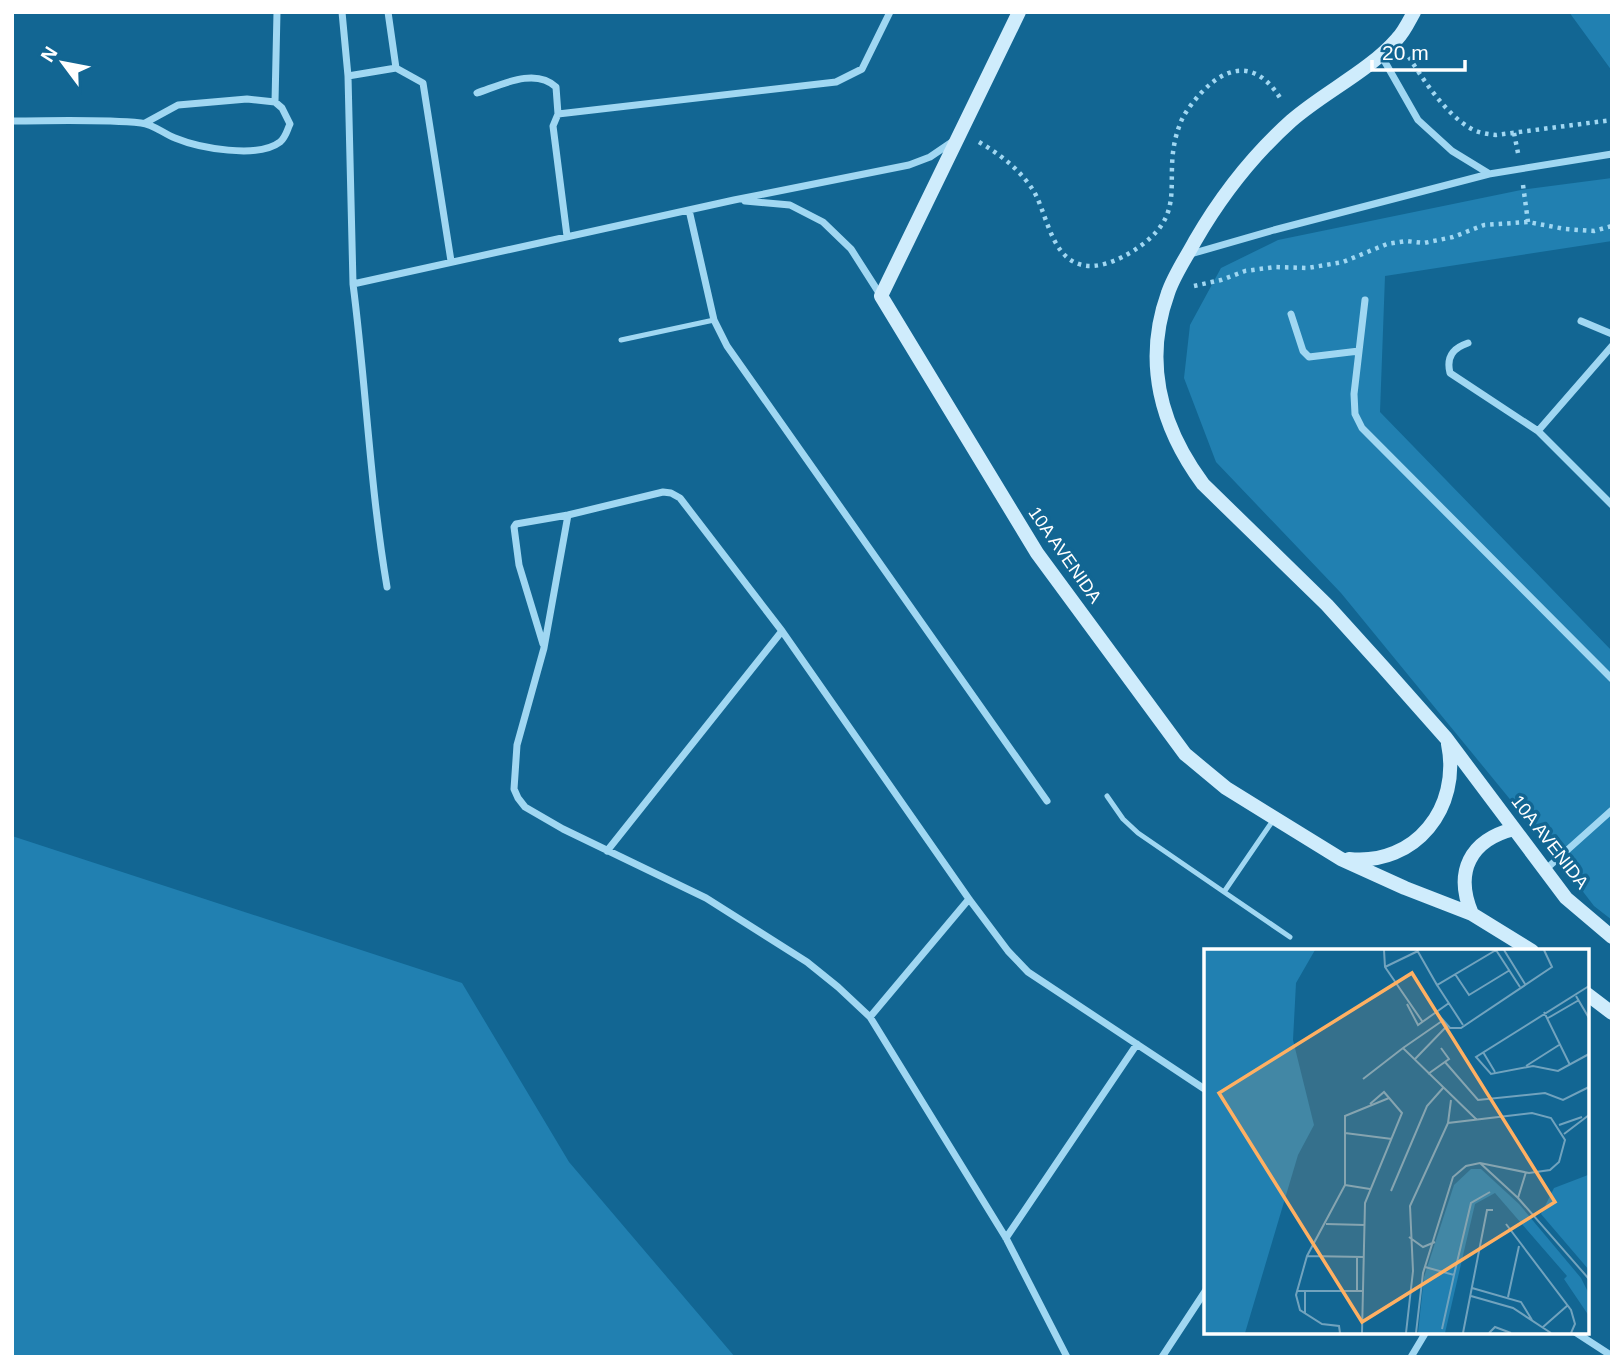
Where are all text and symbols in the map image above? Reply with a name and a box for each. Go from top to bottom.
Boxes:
north arrow [28,28,98,98]
scale bar [1372,28,1465,72]
text: 20 m [1382,41,1429,64]
text: N [36,43,62,66]
street label: 10A AVENIDA [1024,503,1106,607]
street label: 10A AVENIDA [1507,791,1593,893]
inset map [1204,949,1589,1334]

